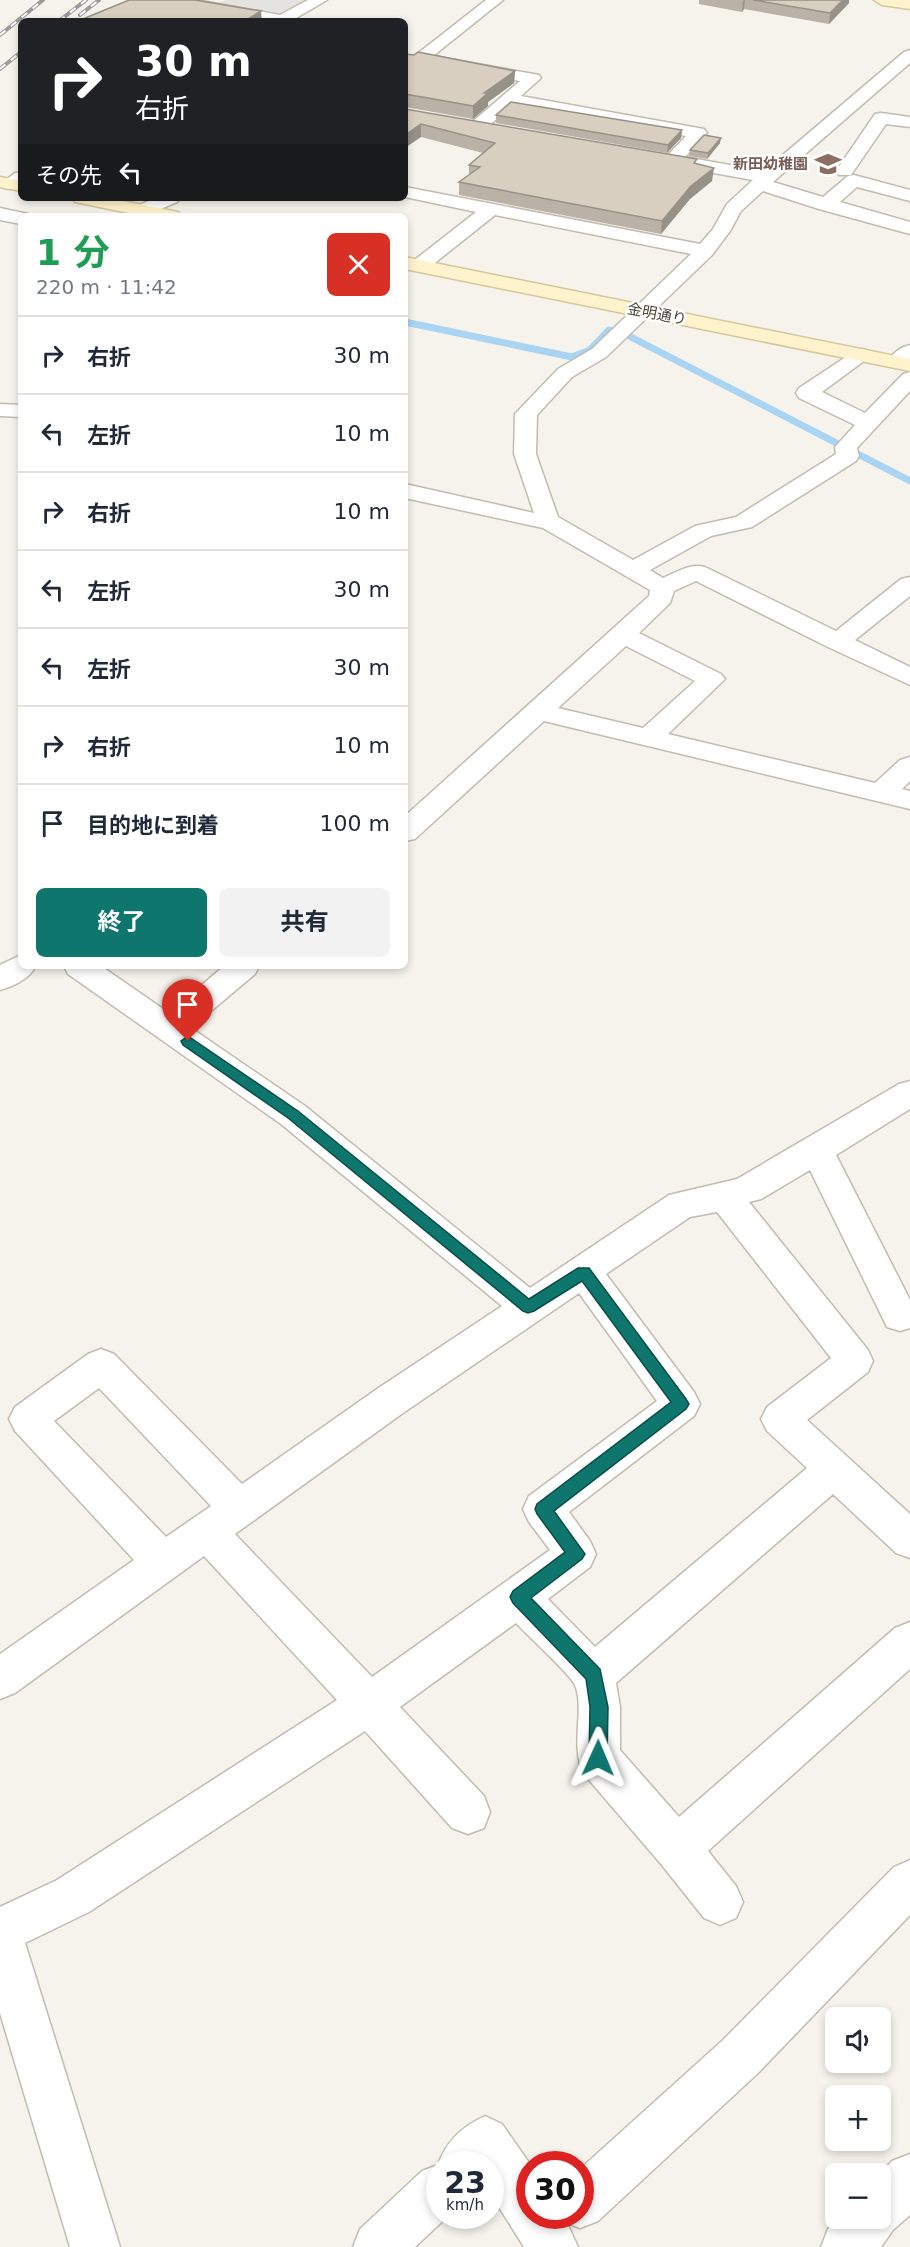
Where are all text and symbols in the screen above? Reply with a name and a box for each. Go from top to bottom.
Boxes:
text: 30 m [135,37,252,86]
icon: right [36,42,114,120]
text: 右折 [135,93,189,124]
school or university icon: 新田幼稚園 [813,149,843,179]
place label: 新田幼稚園 [733,155,808,173]
icon: left [114,156,147,189]
text: その先 [36,163,102,188]
text: 1 分 [36,232,110,273]
button: close [327,233,390,296]
text: 220 m · 11:42 [36,275,177,299]
street label: 金明通り [626,299,688,329]
icon: right [36,339,69,372]
text: 30 m [334,343,390,368]
text: 右折 [87,345,131,370]
icon: left [36,417,69,450]
text: 10 m [334,421,390,446]
text: 左折 [87,423,131,448]
icon: right [36,495,69,528]
text: 10 m [334,499,390,524]
text: 右折 [87,501,131,526]
icon: left [36,573,69,606]
text: 30 m [334,577,390,602]
text: 左折 [87,579,131,604]
icon: left [36,651,69,684]
text: 30 m [334,655,390,680]
text: 左折 [87,657,131,682]
icon: right [36,729,69,762]
text: 10 m [334,733,390,758]
text: 右折 [87,735,131,760]
icon: arrive [36,807,69,840]
text: 100 m [320,811,390,836]
text: 目的地に到着 [87,813,219,838]
button: 終了 [36,888,207,957]
button: 共有 [219,888,390,957]
pin [162,979,213,1041]
icon: arrive [171,988,204,1021]
position arrow [566,1726,630,1790]
map controls [825,2007,891,2229]
button: sound [825,2007,891,2073]
button: + [825,2085,891,2151]
speed limit sign: 30 [516,2151,594,2229]
button: − [825,2163,891,2229]
text: 23 [444,2165,486,2200]
text: km/h [446,2196,484,2214]

